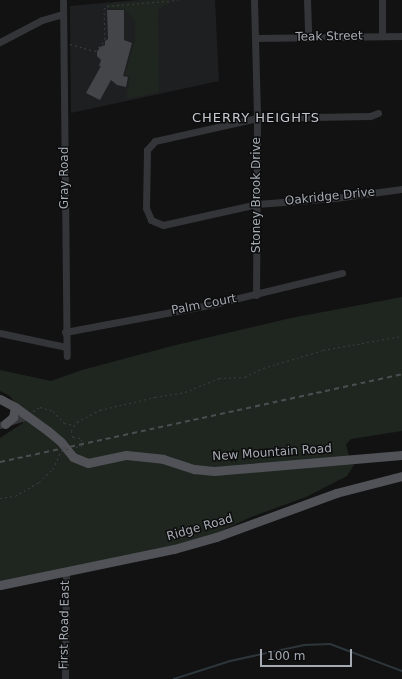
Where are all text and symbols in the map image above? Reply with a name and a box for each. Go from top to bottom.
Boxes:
street label: Teak Street [295,29,363,45]
district label: CHERRY HEIGHTS [192,110,320,126]
street label: Stoney Brook Drive [250,137,264,253]
street label: Gray Road [58,147,72,209]
street label: Oakridge Drive [284,185,376,209]
street label: Palm Court [170,292,238,318]
street label: New Mountain Road [212,442,332,464]
street label: Ridge Road [165,512,235,544]
street label: First Road East [57,580,73,670]
scale bar [262,641,354,667]
text: 100 m [267,649,305,663]

